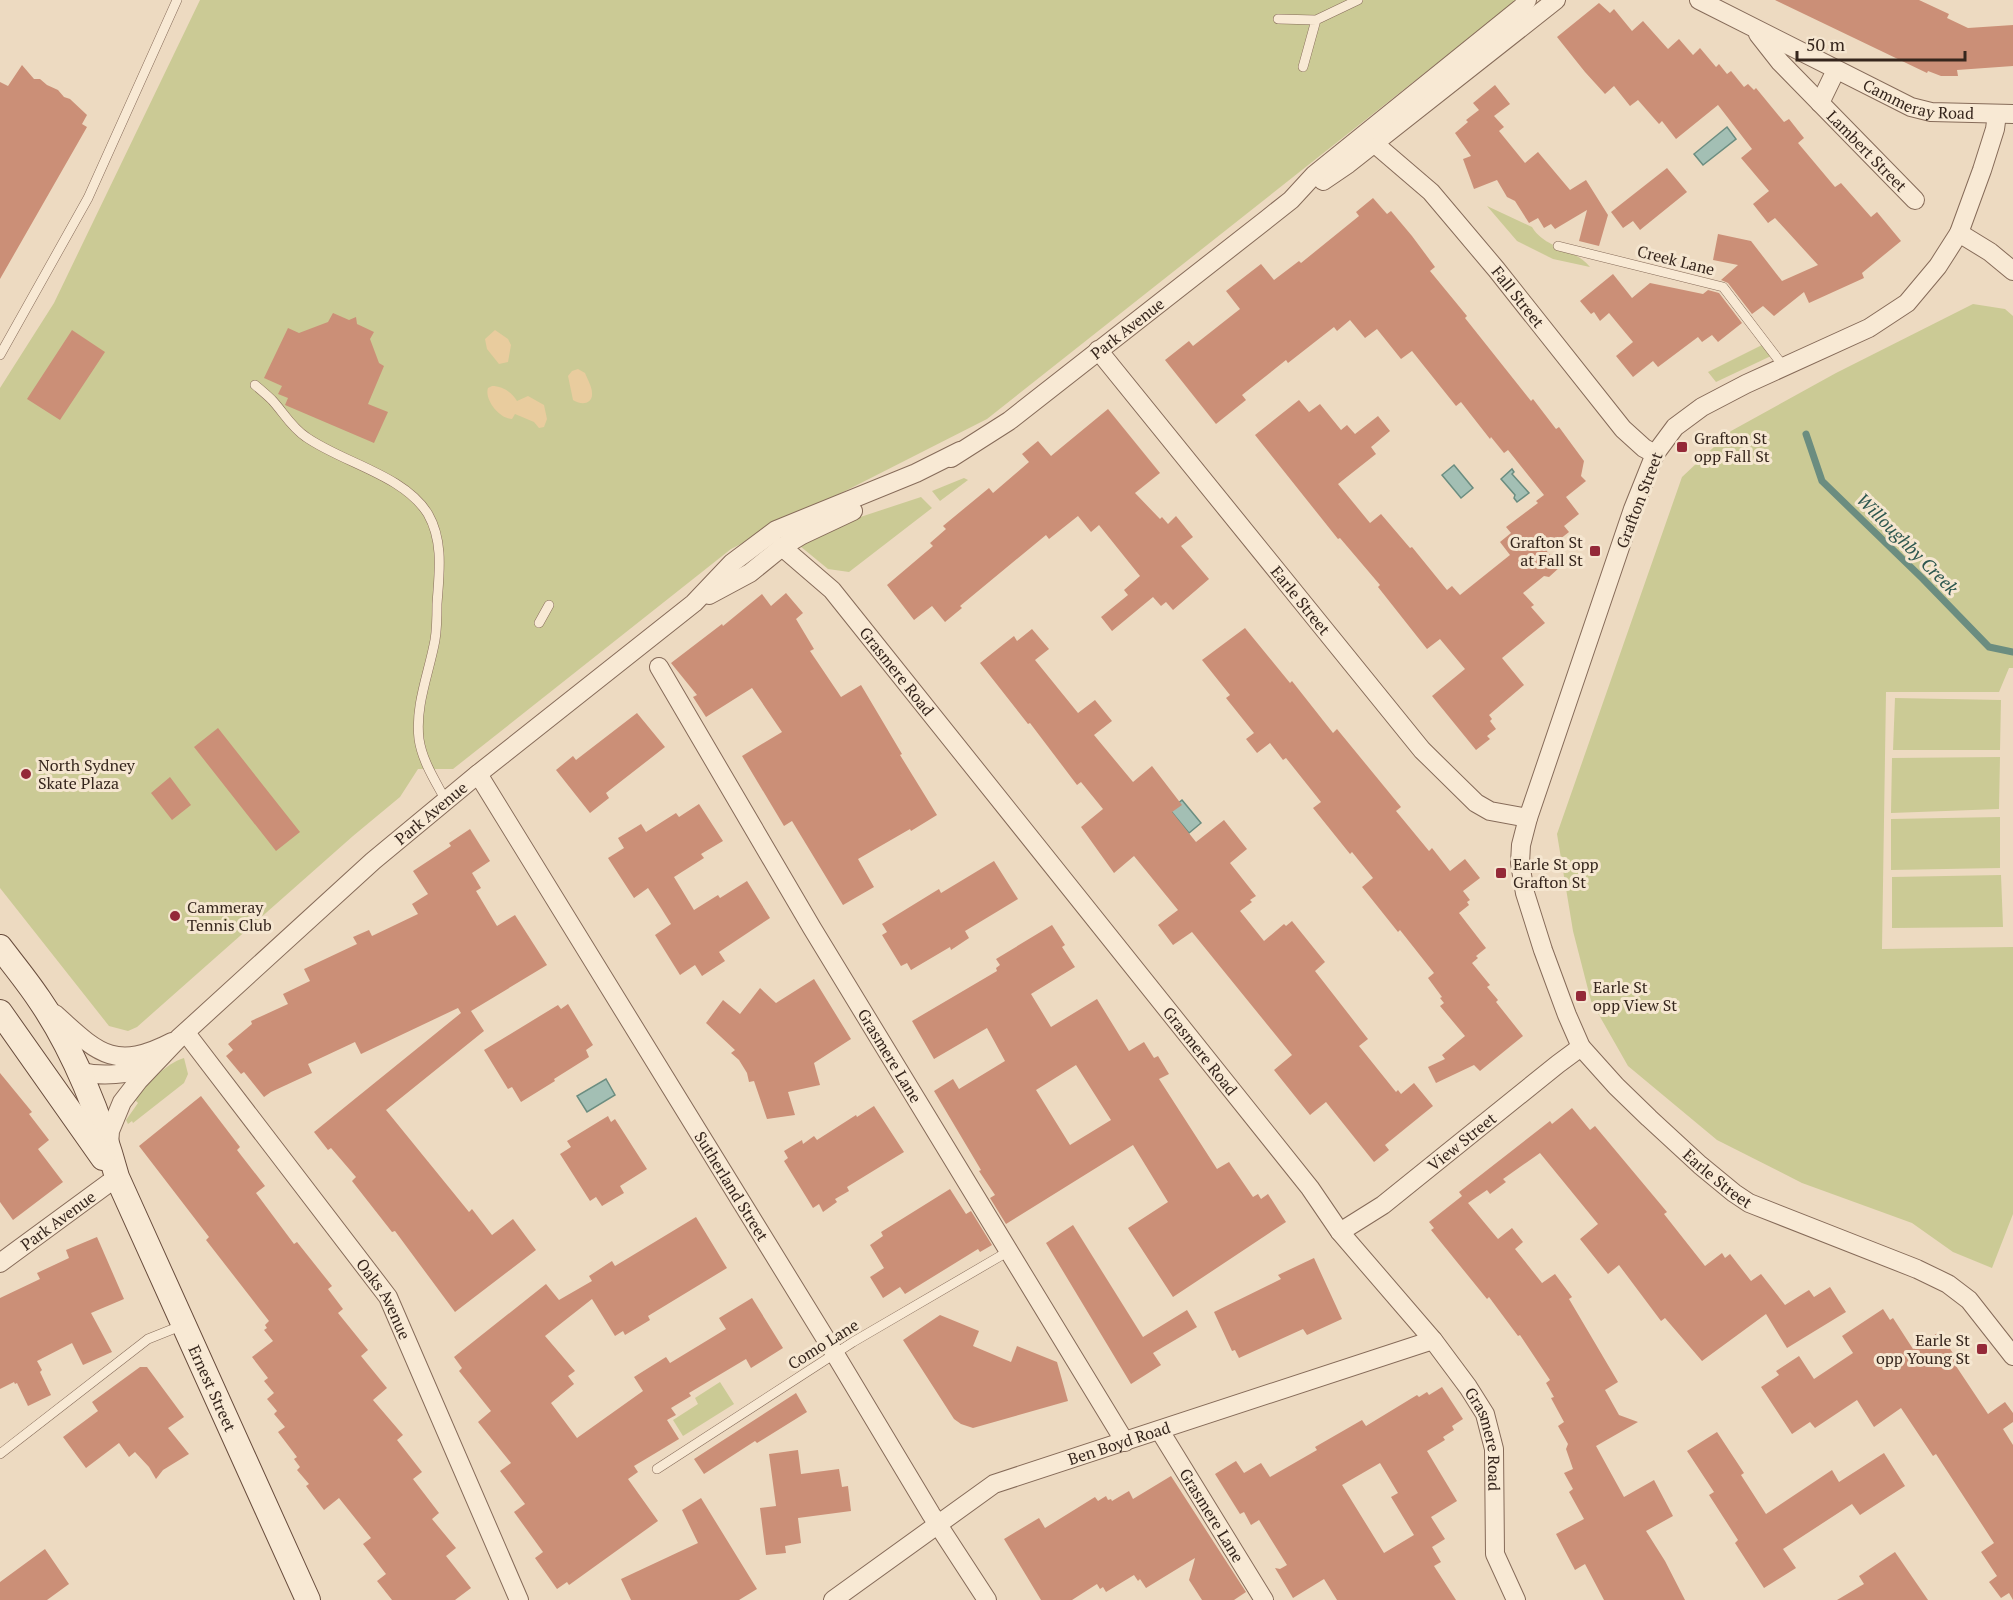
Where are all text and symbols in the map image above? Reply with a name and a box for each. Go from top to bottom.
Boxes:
scale bar [1797,24,1965,62]
text: 50 m [1806,32,1846,56]
street label: Cammeray Road [1859,74,1974,124]
street label: Lambert Street [1822,105,1912,197]
street label: Creek Lane [1635,240,1717,280]
street label: Fall Street [1487,261,1549,332]
street label: Park Avenue [1086,293,1169,364]
place label: Grafton St opp Fall St [1694,427,1770,467]
marker: Grafton St opp Fall St [1675,440,1689,454]
street label: Grafton Street [1611,449,1667,551]
water label: Willoughby Creek [1852,487,1964,600]
place label: Grafton St at Fall St [1510,531,1583,571]
marker: Grafton St at Fall St [1588,544,1602,558]
street label: Earle Street [1266,561,1335,639]
street label: Grasmere Road [855,622,939,720]
place label: North Sydney Skate Plaza [38,754,136,794]
marker: North Sydney Skate Plaza [19,767,33,781]
street label: Park Avenue [390,776,472,850]
place label: Earle St opp Grafton St [1513,853,1599,893]
marker: Earle St opp Grafton St [1494,866,1508,880]
place label: Cammeray Tennis Club [187,896,272,936]
marker: Cammeray Tennis Club [168,909,182,923]
place label: Earle St opp View St [1593,976,1677,1016]
marker: Earle St opp View St [1574,989,1588,1003]
street label: Grasmere Road [1158,1002,1243,1100]
street label: Grasmere Lane [853,1004,927,1107]
street label: View Street [1423,1107,1501,1176]
street label: Sutherland Street [690,1127,774,1245]
street label: Earle Street [1678,1144,1757,1213]
street label: Park Avenue [16,1185,100,1255]
street label: Oaks Avenue [351,1254,416,1343]
street label: Como Lane [783,1314,863,1374]
place label: Earle St opp Young St [1876,1329,1970,1369]
street label: Ernest Street [183,1342,241,1435]
marker: Earle St opp Young St [1975,1342,1989,1356]
street label: Grasmere Road [1460,1383,1505,1491]
street label: Ben Boyd Road [1065,1416,1173,1470]
street label: Grasmere Lane [1175,1464,1249,1566]

